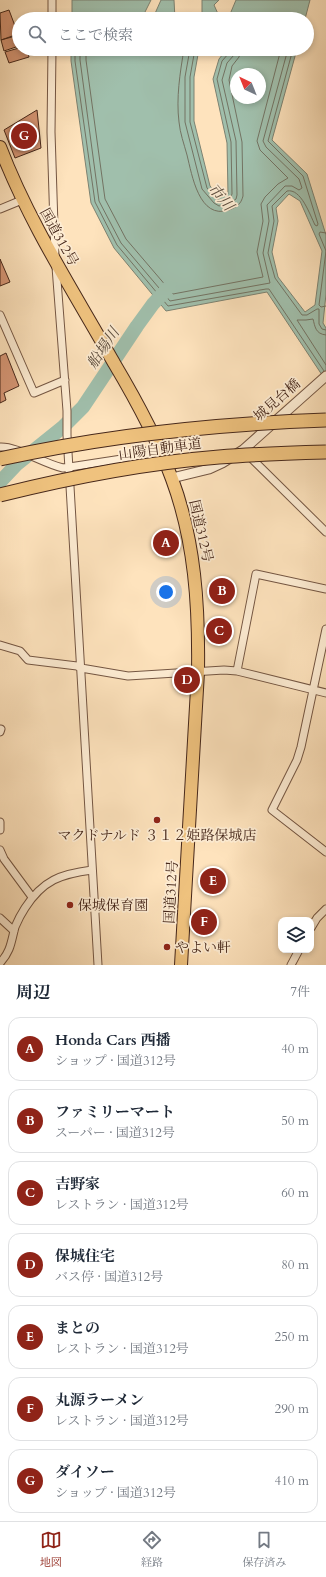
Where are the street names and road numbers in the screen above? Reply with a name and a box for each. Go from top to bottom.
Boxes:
street label: 国道312号 [35,205,83,269]
street label: 城見台橋 [250,374,304,426]
street label: 山陽自動車道 [117,434,203,464]
street label: 国道312号 [185,498,217,564]
street label: 国道312号 [160,860,182,924]

